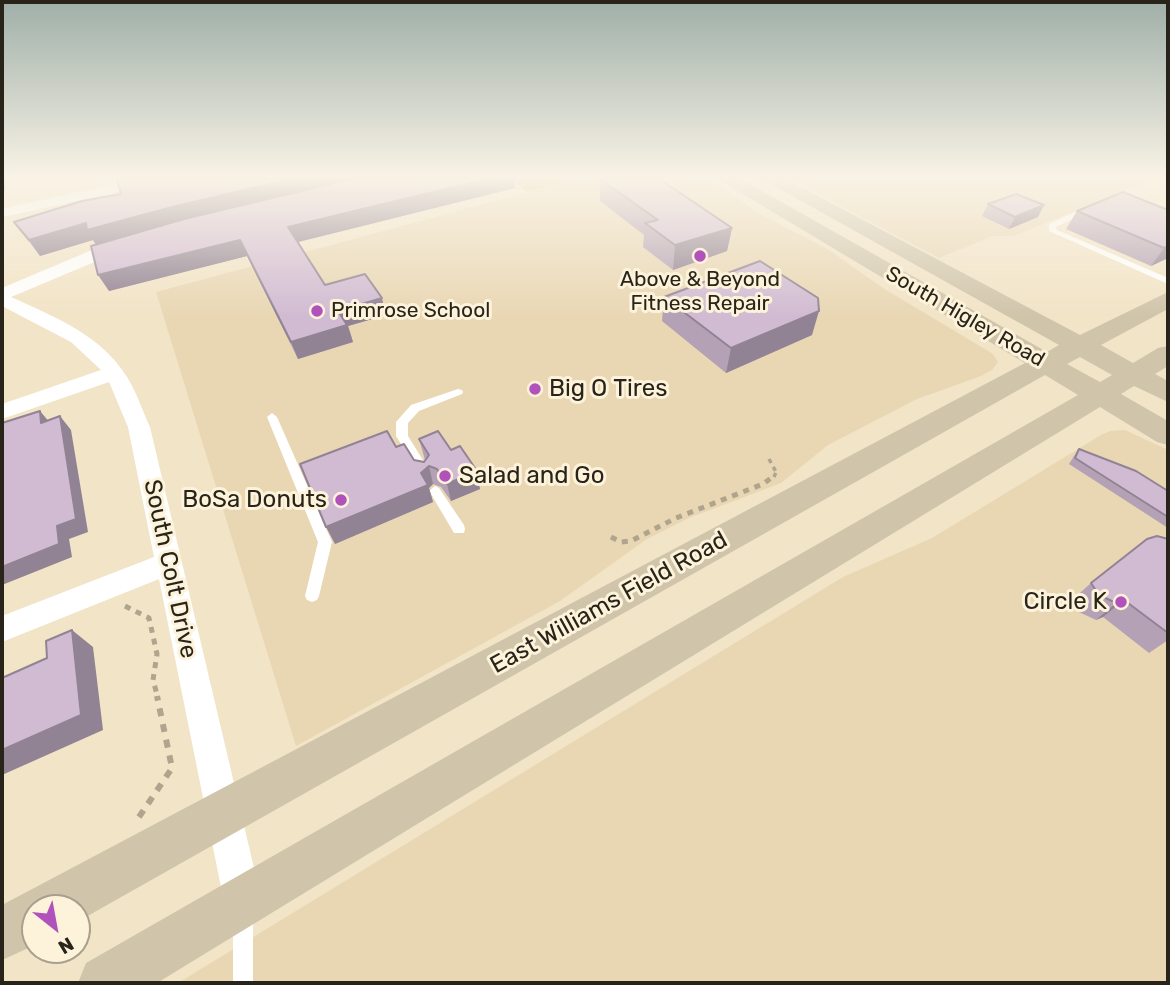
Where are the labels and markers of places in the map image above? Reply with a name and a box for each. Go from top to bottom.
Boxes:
marker: Above & Beyond Fitness Repair [692,248,708,264]
place label: Above & Beyond Fitness Repair [620,267,780,317]
place label: Primrose School [331,298,490,324]
marker: Primrose School [309,303,325,319]
place label: Big O Tires [549,375,667,403]
marker: Big O Tires [527,381,543,397]
place label: Salad and Go [459,462,604,490]
marker: Salad and Go [437,468,453,484]
place label: BoSa Donuts [182,486,327,514]
marker: BoSa Donuts [333,492,349,508]
place label: Circle K [1023,588,1107,616]
marker: Circle K [1113,594,1129,610]

